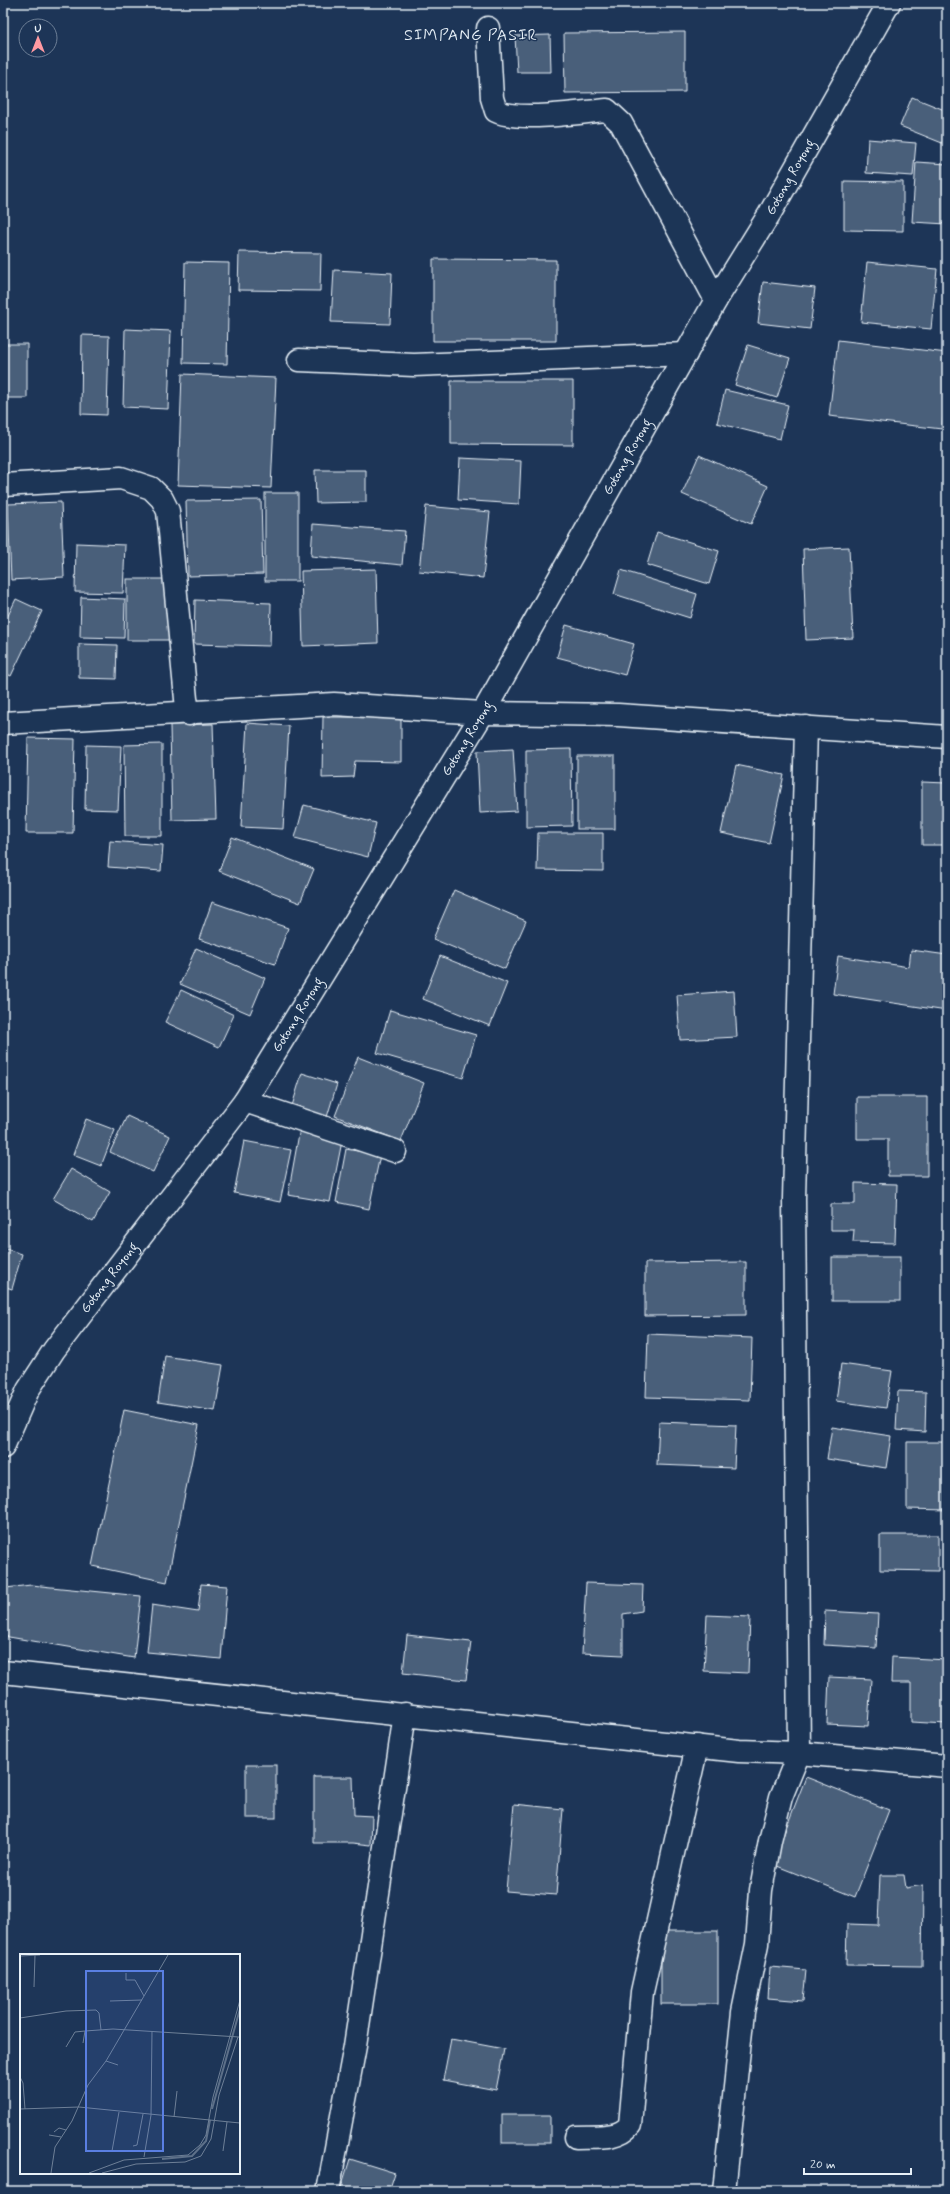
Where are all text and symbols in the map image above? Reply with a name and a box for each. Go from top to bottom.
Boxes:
north arrow [18,18,58,58]
text: U [34,22,42,36]
district label: SIMPANG PASIR [404,25,538,46]
street label: Gotong Royong [762,136,821,218]
street label: Gotong Royong [599,415,658,498]
street label: Gotong Royong [437,698,499,779]
street label: Gotong Royong [268,974,330,1056]
street label: Gotong Royong [76,1239,144,1317]
inset map [20,1954,240,2174]
scale bar [804,2150,911,2176]
text: 20 m [810,2157,836,2173]

